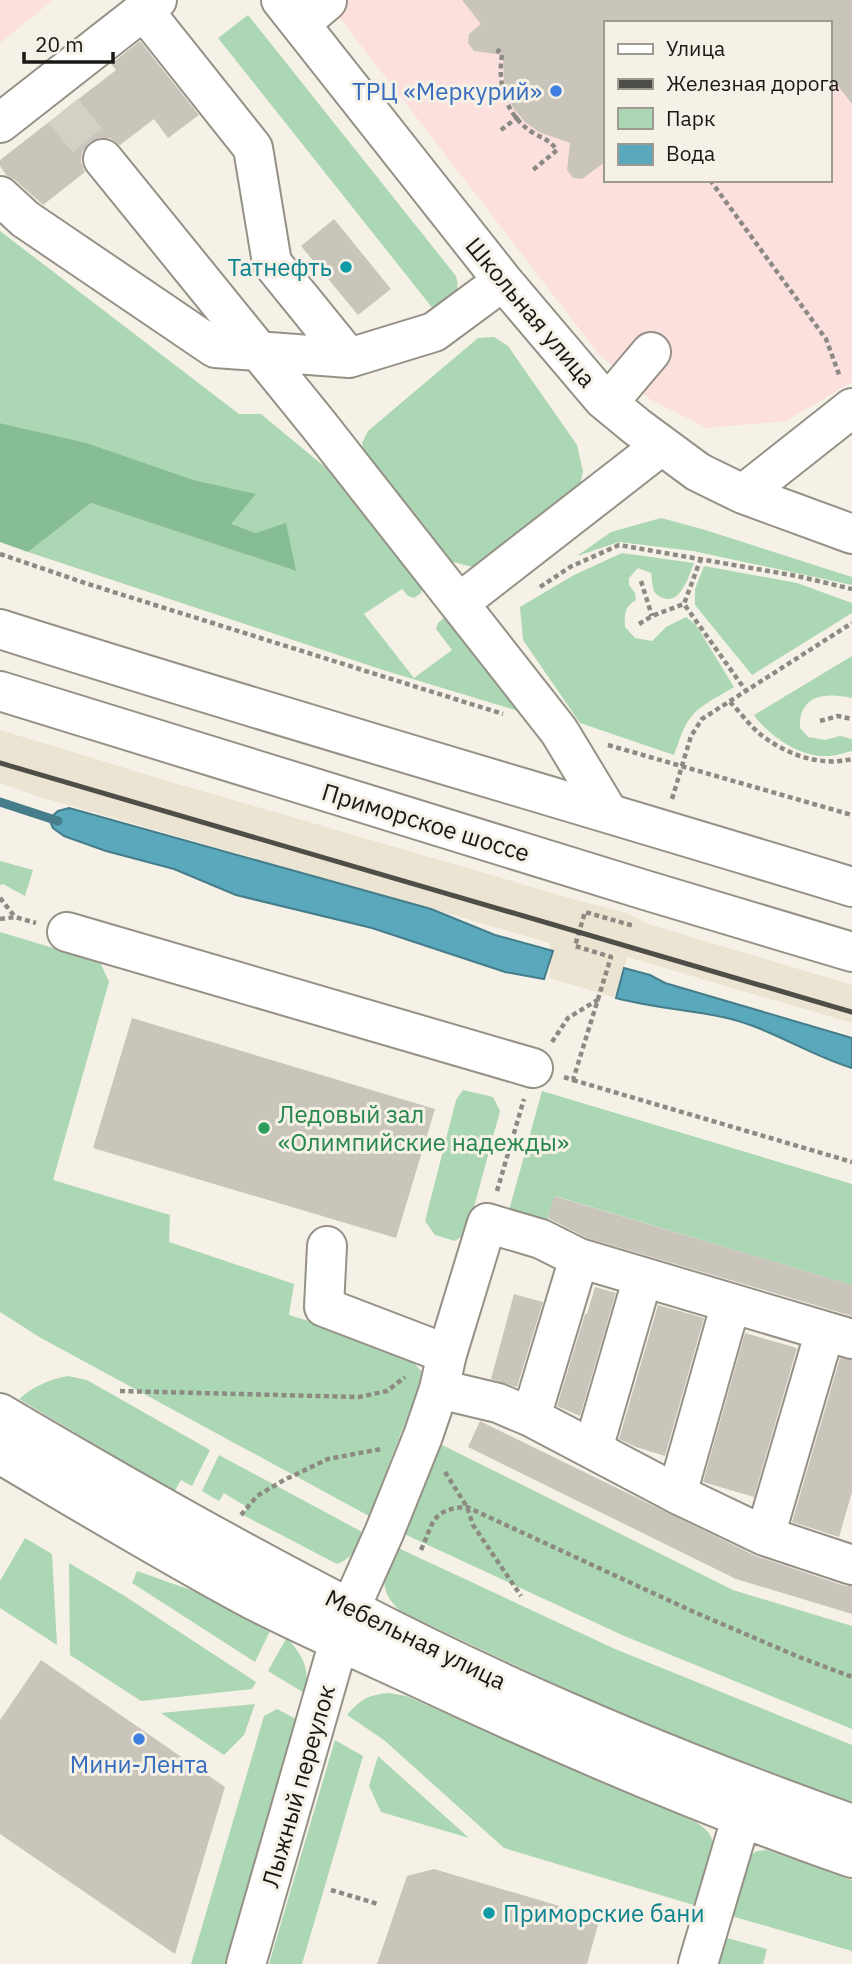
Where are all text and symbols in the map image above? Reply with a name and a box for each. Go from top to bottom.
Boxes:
scale bar [24,21,114,65]
legend [604,21,831,182]
text: 20 m [35,30,84,58]
text: Улица [666,34,725,62]
text: Железная дорога [666,69,839,97]
place label: ТРЦ «Меркурий» [352,75,542,107]
marker: ТРЦ «Меркурий» [548,83,564,99]
text: Парк [666,104,716,132]
text: Вода [666,139,715,167]
street label: Школьная улица [459,230,603,394]
place label: Татнефть [227,251,332,283]
marker: Татнефть [338,259,354,275]
street label: Приморское шоссе [318,775,534,869]
place label: Ледовый зал «Олимпийские надежды» [278,1098,569,1158]
marker: Ледовый зал «Олимпийские надежды» [256,1120,272,1136]
street label: Мебельная улица [320,1581,512,1697]
street label: Лыжный переулок [254,1681,342,1891]
marker: Мини-Лента [131,1731,147,1747]
place label: Мини-Лента [70,1748,208,1780]
place label: Приморские бани [503,1897,705,1929]
marker: Приморские бани [481,1905,497,1921]

